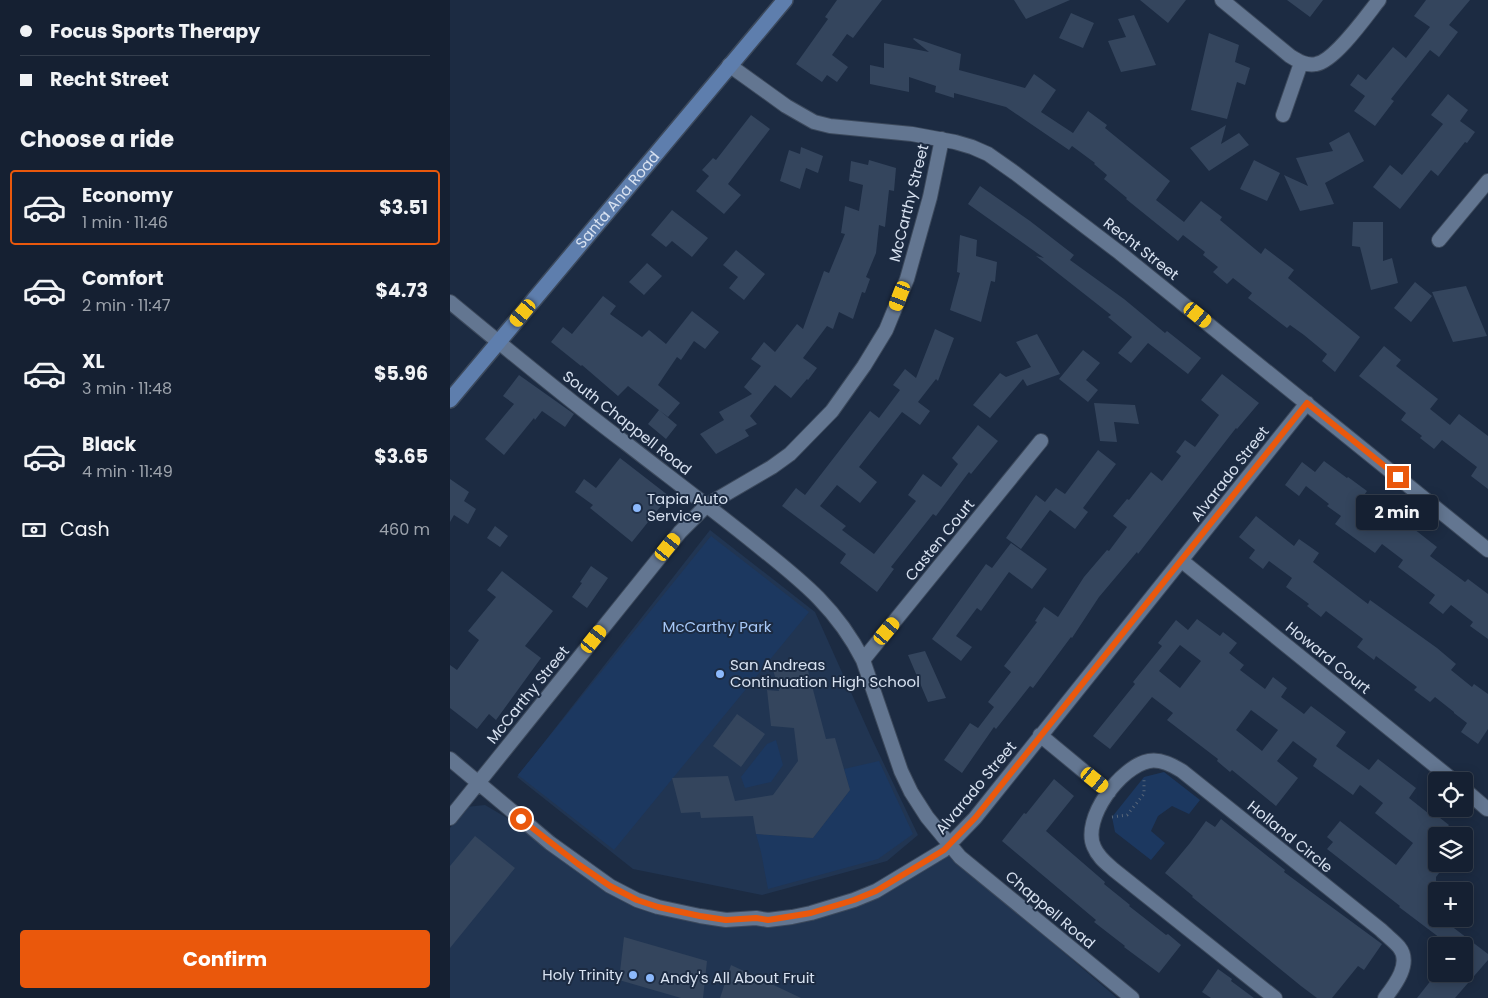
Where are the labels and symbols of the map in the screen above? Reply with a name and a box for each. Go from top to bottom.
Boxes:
street label: McCarthy Street [884,142,933,264]
street label: Santa Ana Road [570,146,664,253]
street label: Recht Street [1099,212,1183,285]
car [887,279,912,313]
car [507,297,538,329]
car [1181,300,1214,330]
street label: South Chappell Road [558,366,696,480]
street label: Alvarado Street [1186,422,1274,526]
route end [1387,466,1409,488]
place label: Tapia Auto Service [647,488,728,526]
street label: Casten Court [900,494,979,585]
callout: 2 min [1357,494,1439,530]
marker: Tapia Auto Service [631,502,643,514]
car [652,531,683,563]
car [871,615,902,647]
park label: McCarthy Park [663,616,772,637]
street label: Howard Court [1281,617,1375,698]
car [578,623,609,655]
street label: McCarthy Street [481,641,574,748]
place label: San Andreas Continuation High School [730,654,920,692]
marker: San Andreas Continuation High School [714,668,726,680]
street label: Alvarado Street [930,737,1021,839]
car [1078,765,1111,795]
street label: Holland Circle [1243,796,1337,878]
route start [510,808,532,830]
street label: Chappell Road [1001,866,1100,953]
place label: Holy Trinity [542,964,624,985]
place label: Andy's All About Fruit [660,967,815,988]
marker: Holy Trinity [627,969,639,981]
marker: Andy's All About Fruit [644,972,656,984]

